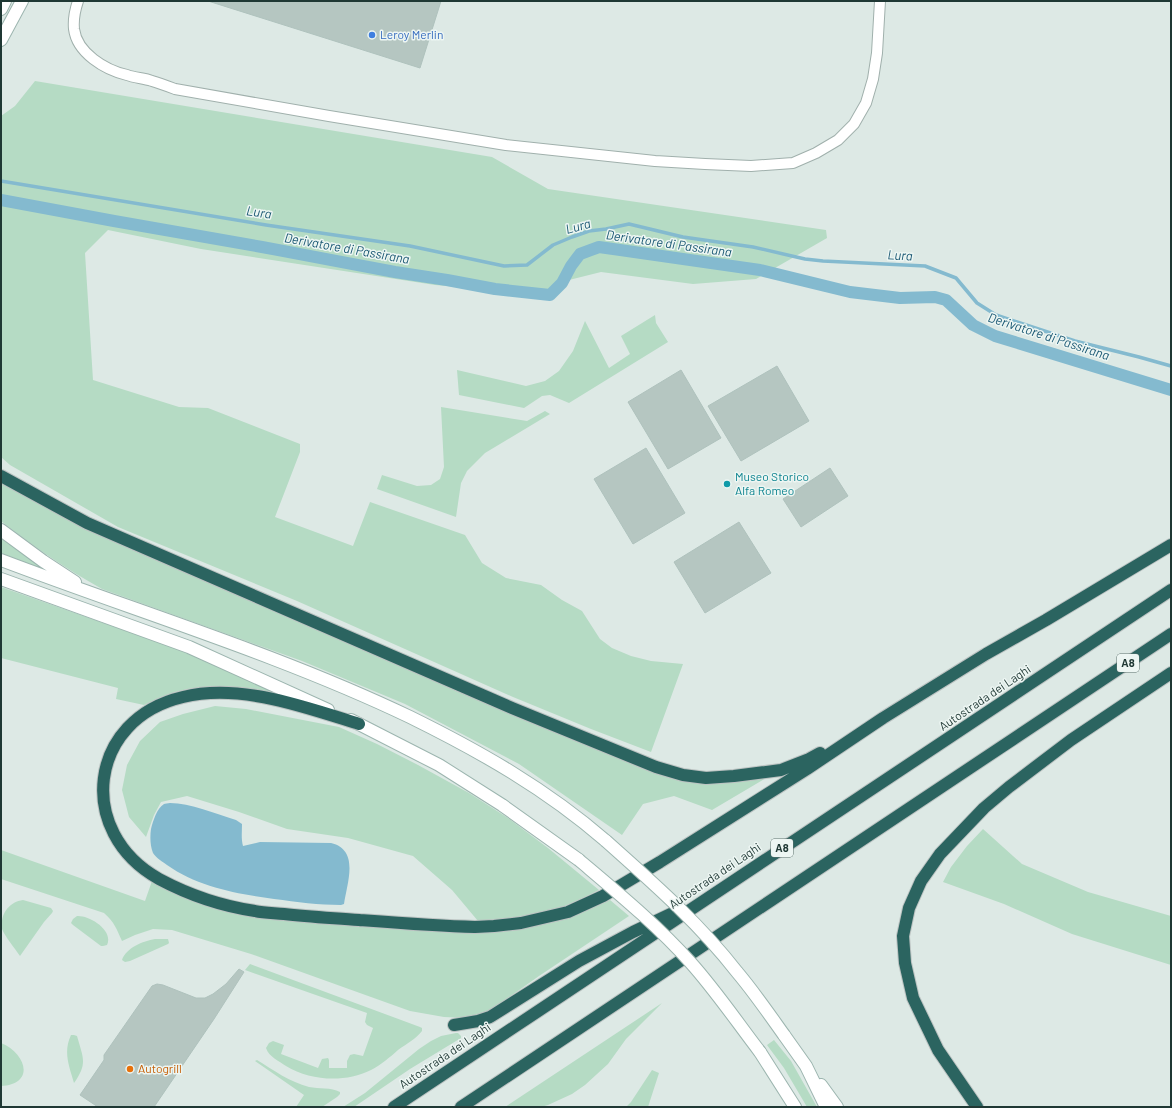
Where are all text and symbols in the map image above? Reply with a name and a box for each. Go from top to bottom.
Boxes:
place label: Leroy Merlin [380,27,443,41]
marker: Leroy Merlin [367,30,377,40]
water label: Lura [245,202,273,222]
water label: Lura [564,215,592,237]
water label: Derivatore di Passirana [605,226,733,260]
water label: Derivatore di Passirana [283,229,411,267]
water label: Lura [887,246,913,264]
water label: Derivatore di Passirana [986,309,1112,363]
place label: Museo Storico Alfa Romeo [735,469,809,497]
marker: Museo Storico Alfa Romeo [722,479,732,489]
road number: A8 [1117,654,1139,672]
street label: Autostrada dei Laghi [936,661,1033,733]
street label: Autostrada dei Laghi [666,839,763,911]
road number: A8 [771,839,793,857]
street label: Autostrada dei Laghi [396,1019,493,1091]
place label: Autogrill [138,1061,182,1075]
marker: Autogrill [125,1064,135,1074]

